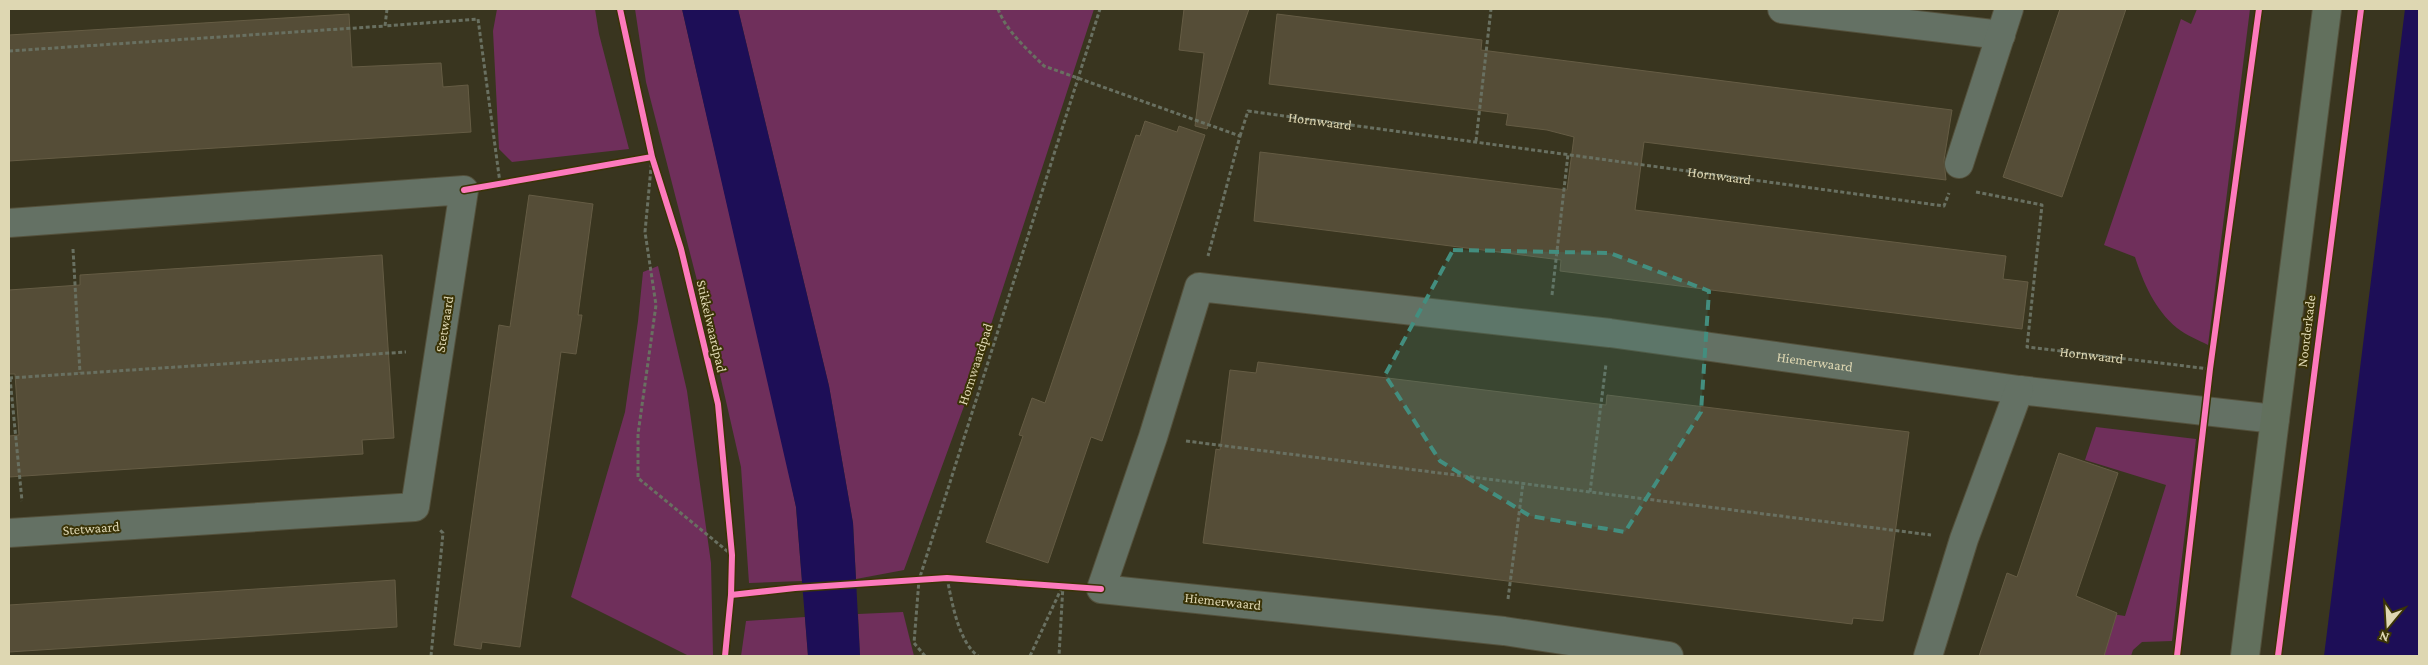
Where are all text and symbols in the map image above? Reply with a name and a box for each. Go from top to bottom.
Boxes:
street label: Hornwaard [1287,109,1353,133]
street label: Hornwaard [1687,163,1753,188]
street label: Stikkelwaardpad [694,278,731,374]
street label: Stetwaard [432,294,456,353]
street label: Noorderkade [2294,294,2318,368]
street label: Hornwaardpad [954,321,996,407]
street label: Hornwaard [2059,343,2125,367]
street label: Hiemerwaard [1776,348,1855,375]
street label: Stetwaard [62,518,121,538]
street label: Hiemerwaard [1184,589,1263,613]
north arrow [2363,600,2413,650]
text: N [2377,628,2391,646]

